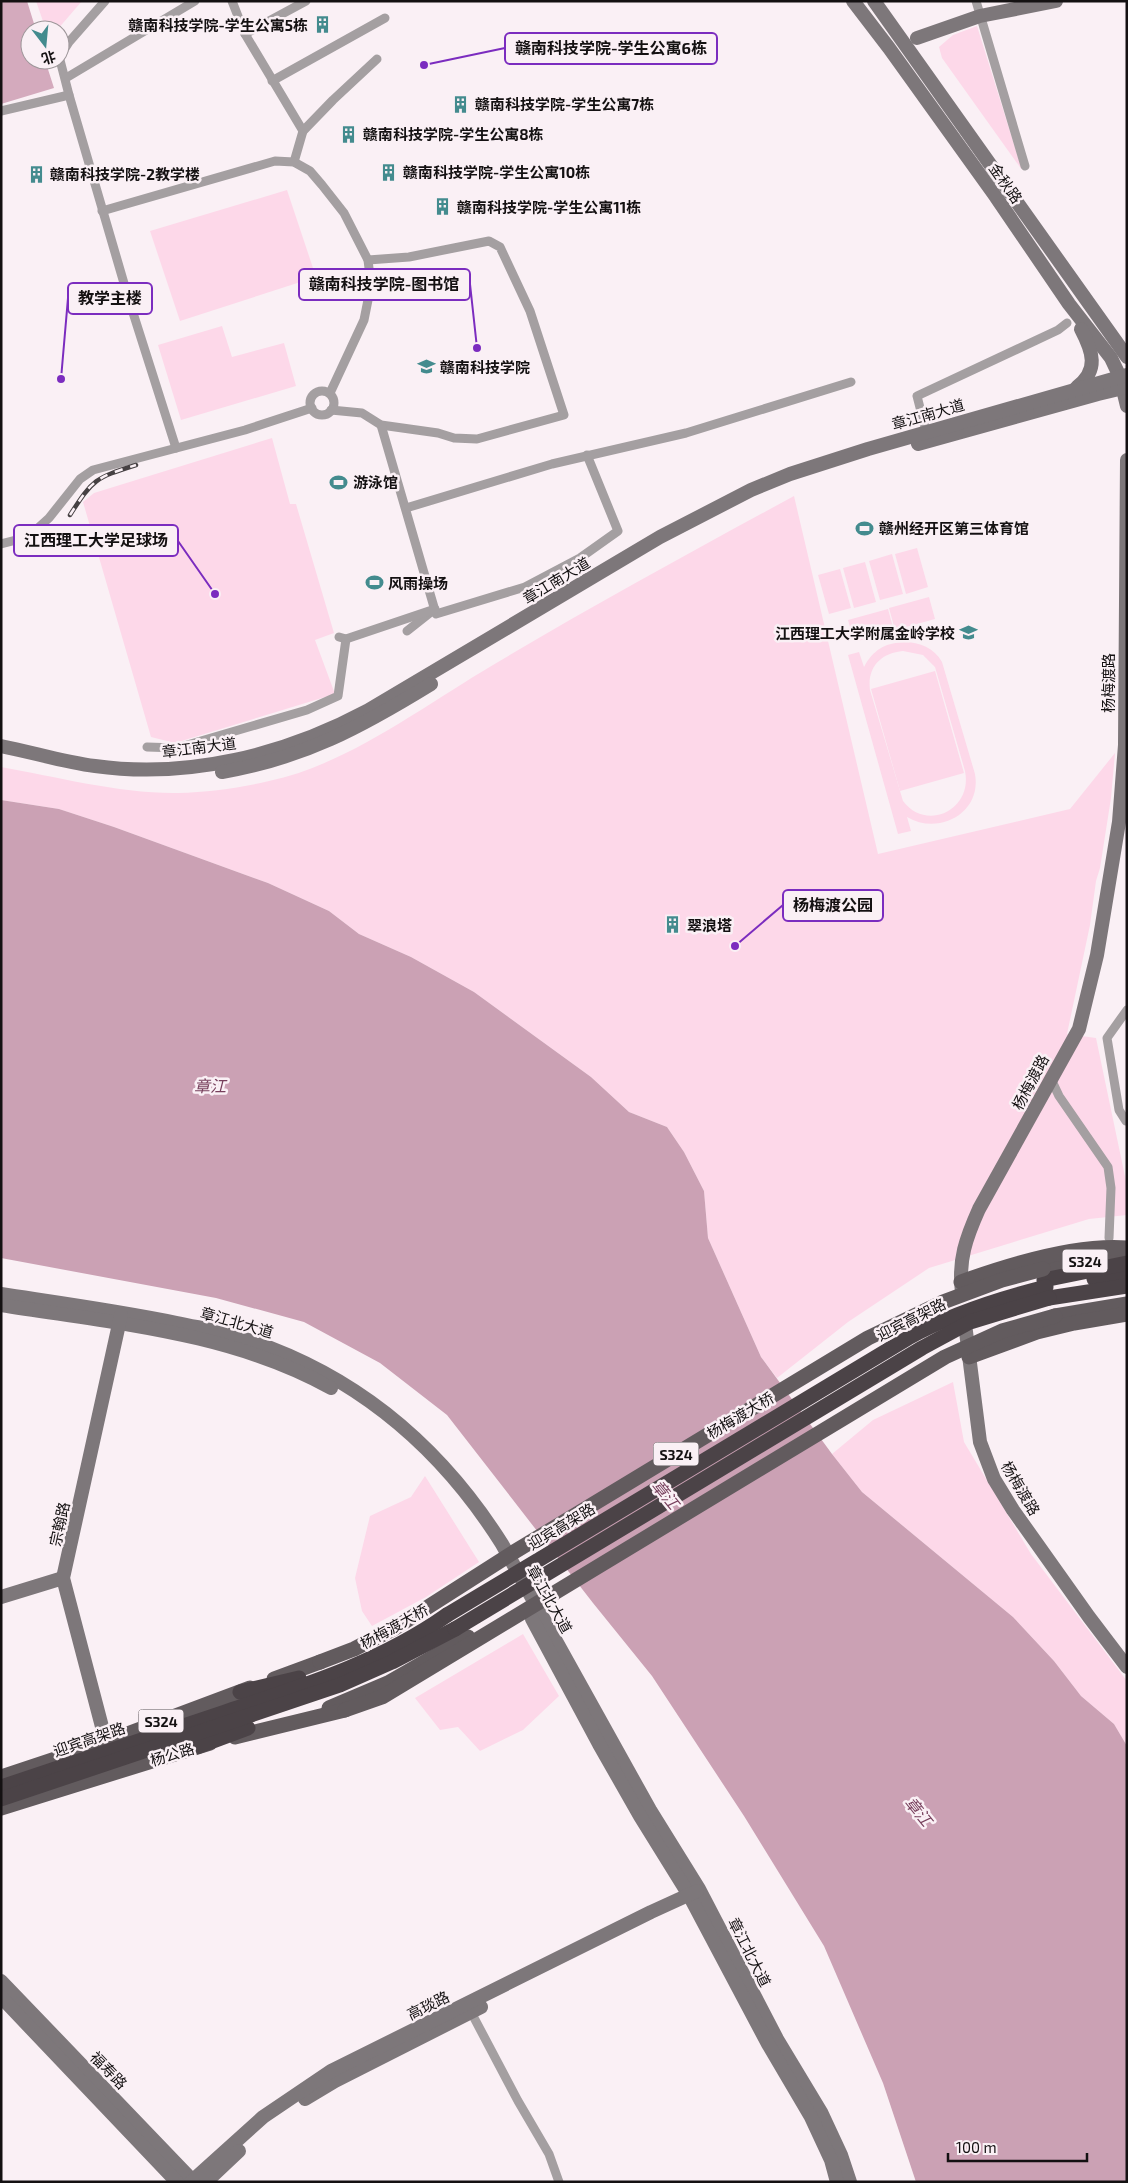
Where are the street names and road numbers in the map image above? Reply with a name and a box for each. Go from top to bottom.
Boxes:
street label: 金秋路 [986,159,1026,207]
street label: 章江南大道 [889,395,967,433]
street label: 章江南大道 [519,553,593,607]
street label: 杨梅渡路 [1099,653,1117,713]
street label: 章江南大道 [161,733,237,761]
street label: 杨梅渡路 [1008,1051,1052,1113]
road number: S324 [1062,1250,1108,1272]
street label: 迎宾高架路 [873,1294,949,1344]
street label: 章江北大道 [198,1303,276,1341]
street label: 杨梅渡大桥 [703,1388,777,1442]
road number: S324 [654,1442,698,1466]
street label: 杨梅渡路 [998,1458,1044,1518]
street label: 迎宾高架路 [524,1499,598,1553]
street label: 宗翰路 [46,1500,72,1548]
street label: 章江北大道 [524,1562,576,1636]
street label: 杨梅渡大桥 [357,1600,431,1652]
road number: S324 [138,1710,184,1732]
street label: 迎宾高架路 [51,1718,127,1760]
street label: 杨公路 [148,1739,196,1769]
street label: 章江北大道 [725,1914,775,1990]
street label: 高琰路 [404,1987,452,2023]
street label: 福寿路 [87,2048,131,2092]

